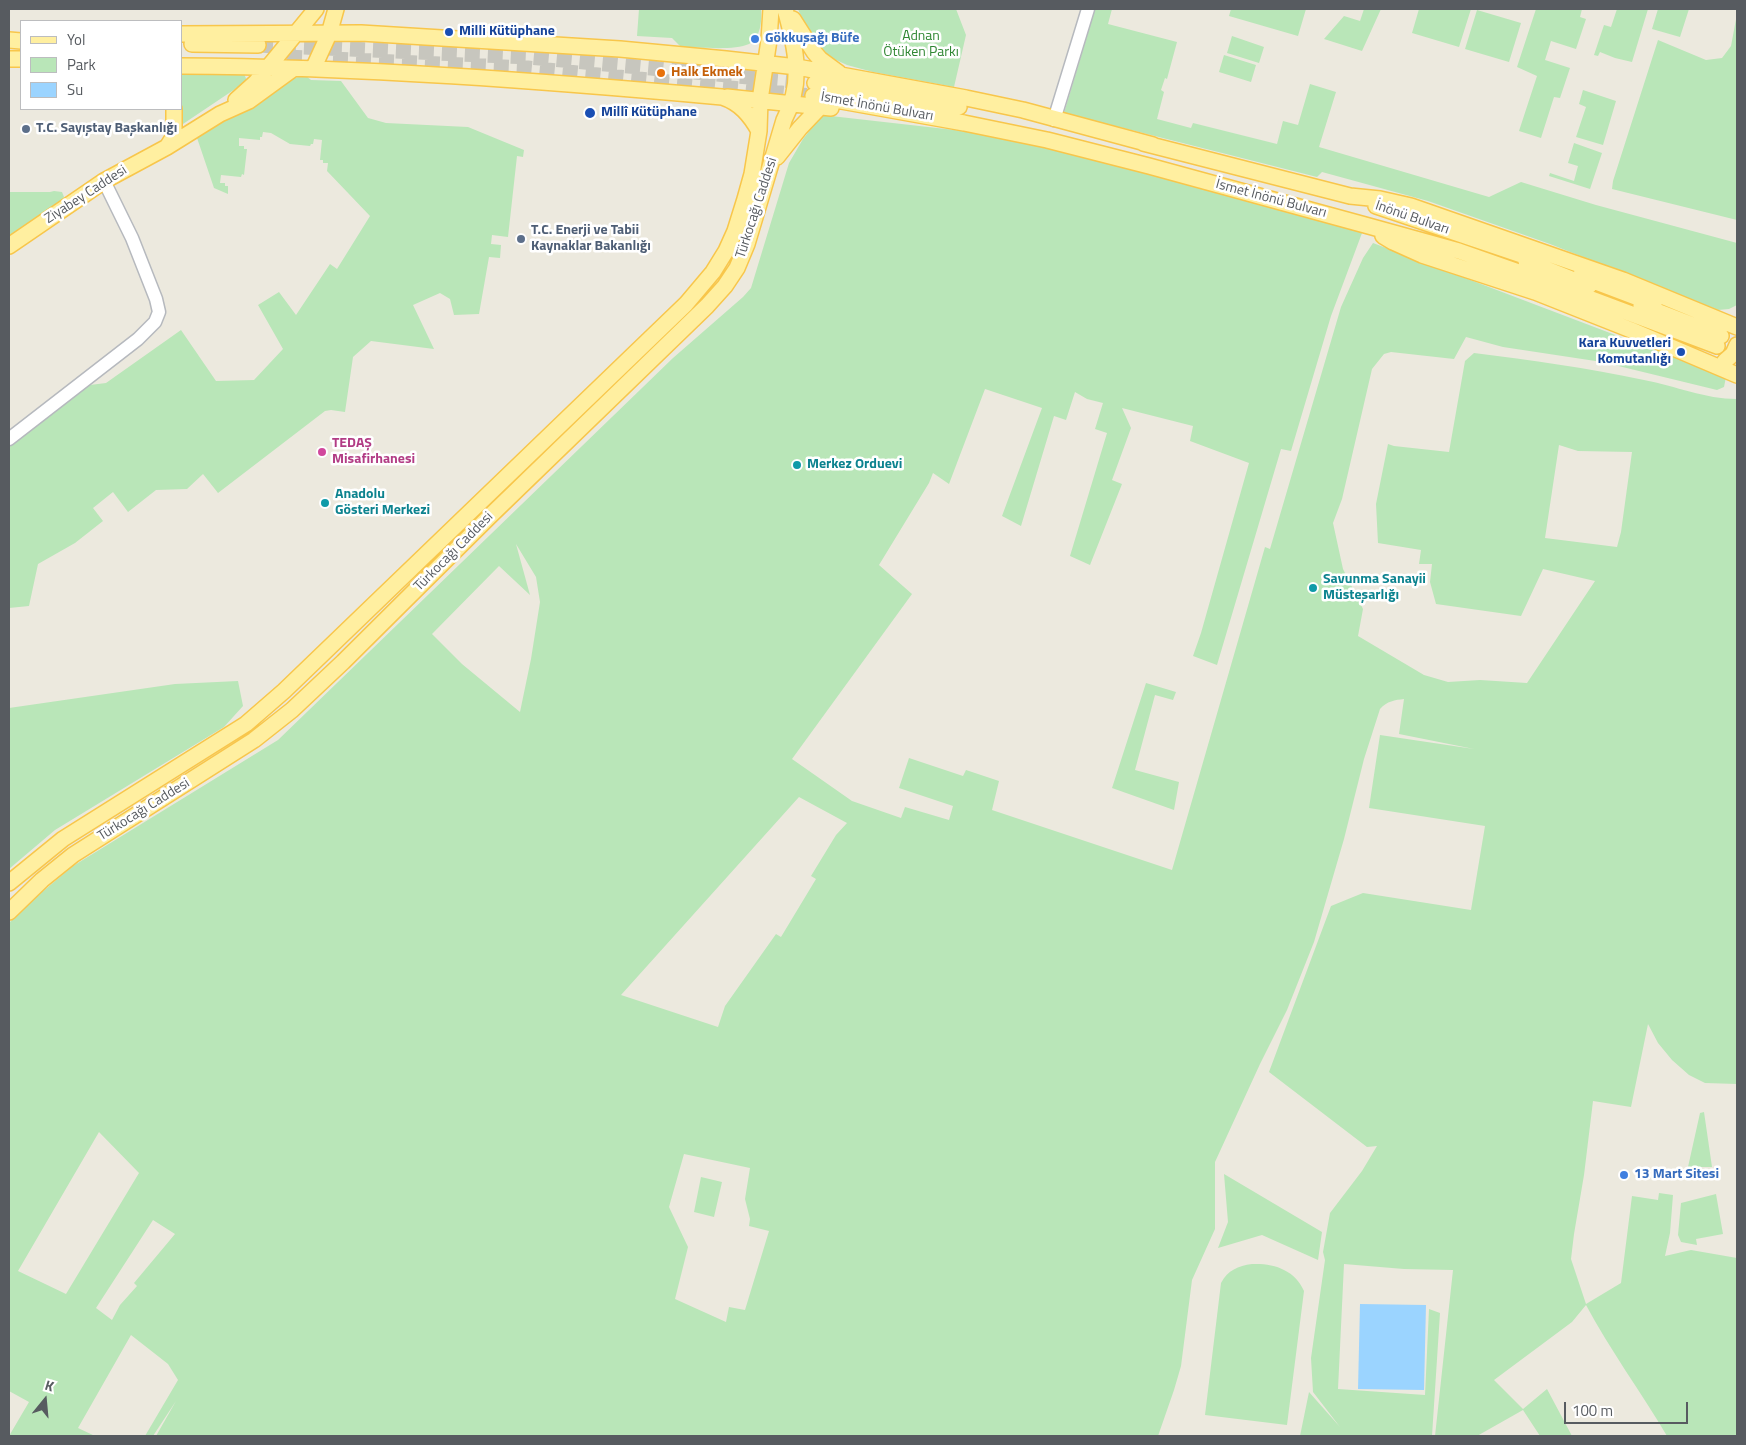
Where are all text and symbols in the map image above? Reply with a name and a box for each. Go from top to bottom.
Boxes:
legend [20,20,182,110]
place label: Milli Kütüphane [459,24,555,40]
marker: Milli Kütüphane [443,26,455,38]
text: Yol [67,28,85,51]
park label: Adnan Ötüken Parkı [883,29,959,62]
place label: Gökkuşağı Büfe [765,31,859,47]
marker: Gökkuşağı Büfe [749,33,761,45]
text: Park [67,53,96,76]
place label: Halk Ekmek [671,65,743,81]
marker: Halk Ekmek [655,67,667,79]
text: Su [67,78,83,101]
street label: İsmet İnönü Bulvarı [819,89,935,125]
place label: Millî Kütüphane [601,105,697,121]
marker: Millî Kütüphane [583,106,597,120]
place label: T.C. Sayıştay Başkanlığı [36,121,177,137]
marker: T.C. Sayıştay Başkanlığı [20,123,32,135]
street label: Türkocağı Caddesi [733,156,781,260]
street label: Ziyabey Caddesi [42,162,130,228]
street label: İsmet İnönü Bulvarı [1214,176,1328,222]
street label: İnönü Bulvarı [1373,197,1451,239]
place label: T.C. Enerji ve Tabii Kaynaklar Bakanlığı [531,223,651,256]
marker: T.C. Enerji ve Tabii Kaynaklar Bakanlığı [515,233,527,245]
place label: Kara Kuvvetleri Komutanlığı [1579,336,1671,368]
marker: Kara Kuvvetleri Komutanlığı [1675,346,1687,358]
place label: TEDAŞ Misafirhanesi [332,436,415,468]
marker: TEDAŞ Misafirhanesi [316,446,328,458]
place label: Merkez Orduevi [807,457,902,473]
marker: Merkez Orduevi [791,459,803,471]
place label: Anadolu Gösteri Merkezi [335,487,430,520]
marker: Anadolu Gösteri Merkezi [319,497,331,509]
street label: Türkocağı Caddesi [411,509,497,595]
place label: Savunma Sanayii Müsteşarlığı [1323,572,1426,604]
marker: Savunma Sanayii Müsteşarlığı [1307,582,1319,594]
street label: Türkocağı Caddesi [95,775,193,845]
place label: 13 Mart Sitesi [1634,1167,1719,1183]
marker: 13 Mart Sitesi [1618,1169,1630,1181]
text: K [42,1374,57,1396]
north arrow [20,1375,70,1425]
scale bar [1566,1392,1690,1424]
text: 100 m [1572,1399,1613,1422]

